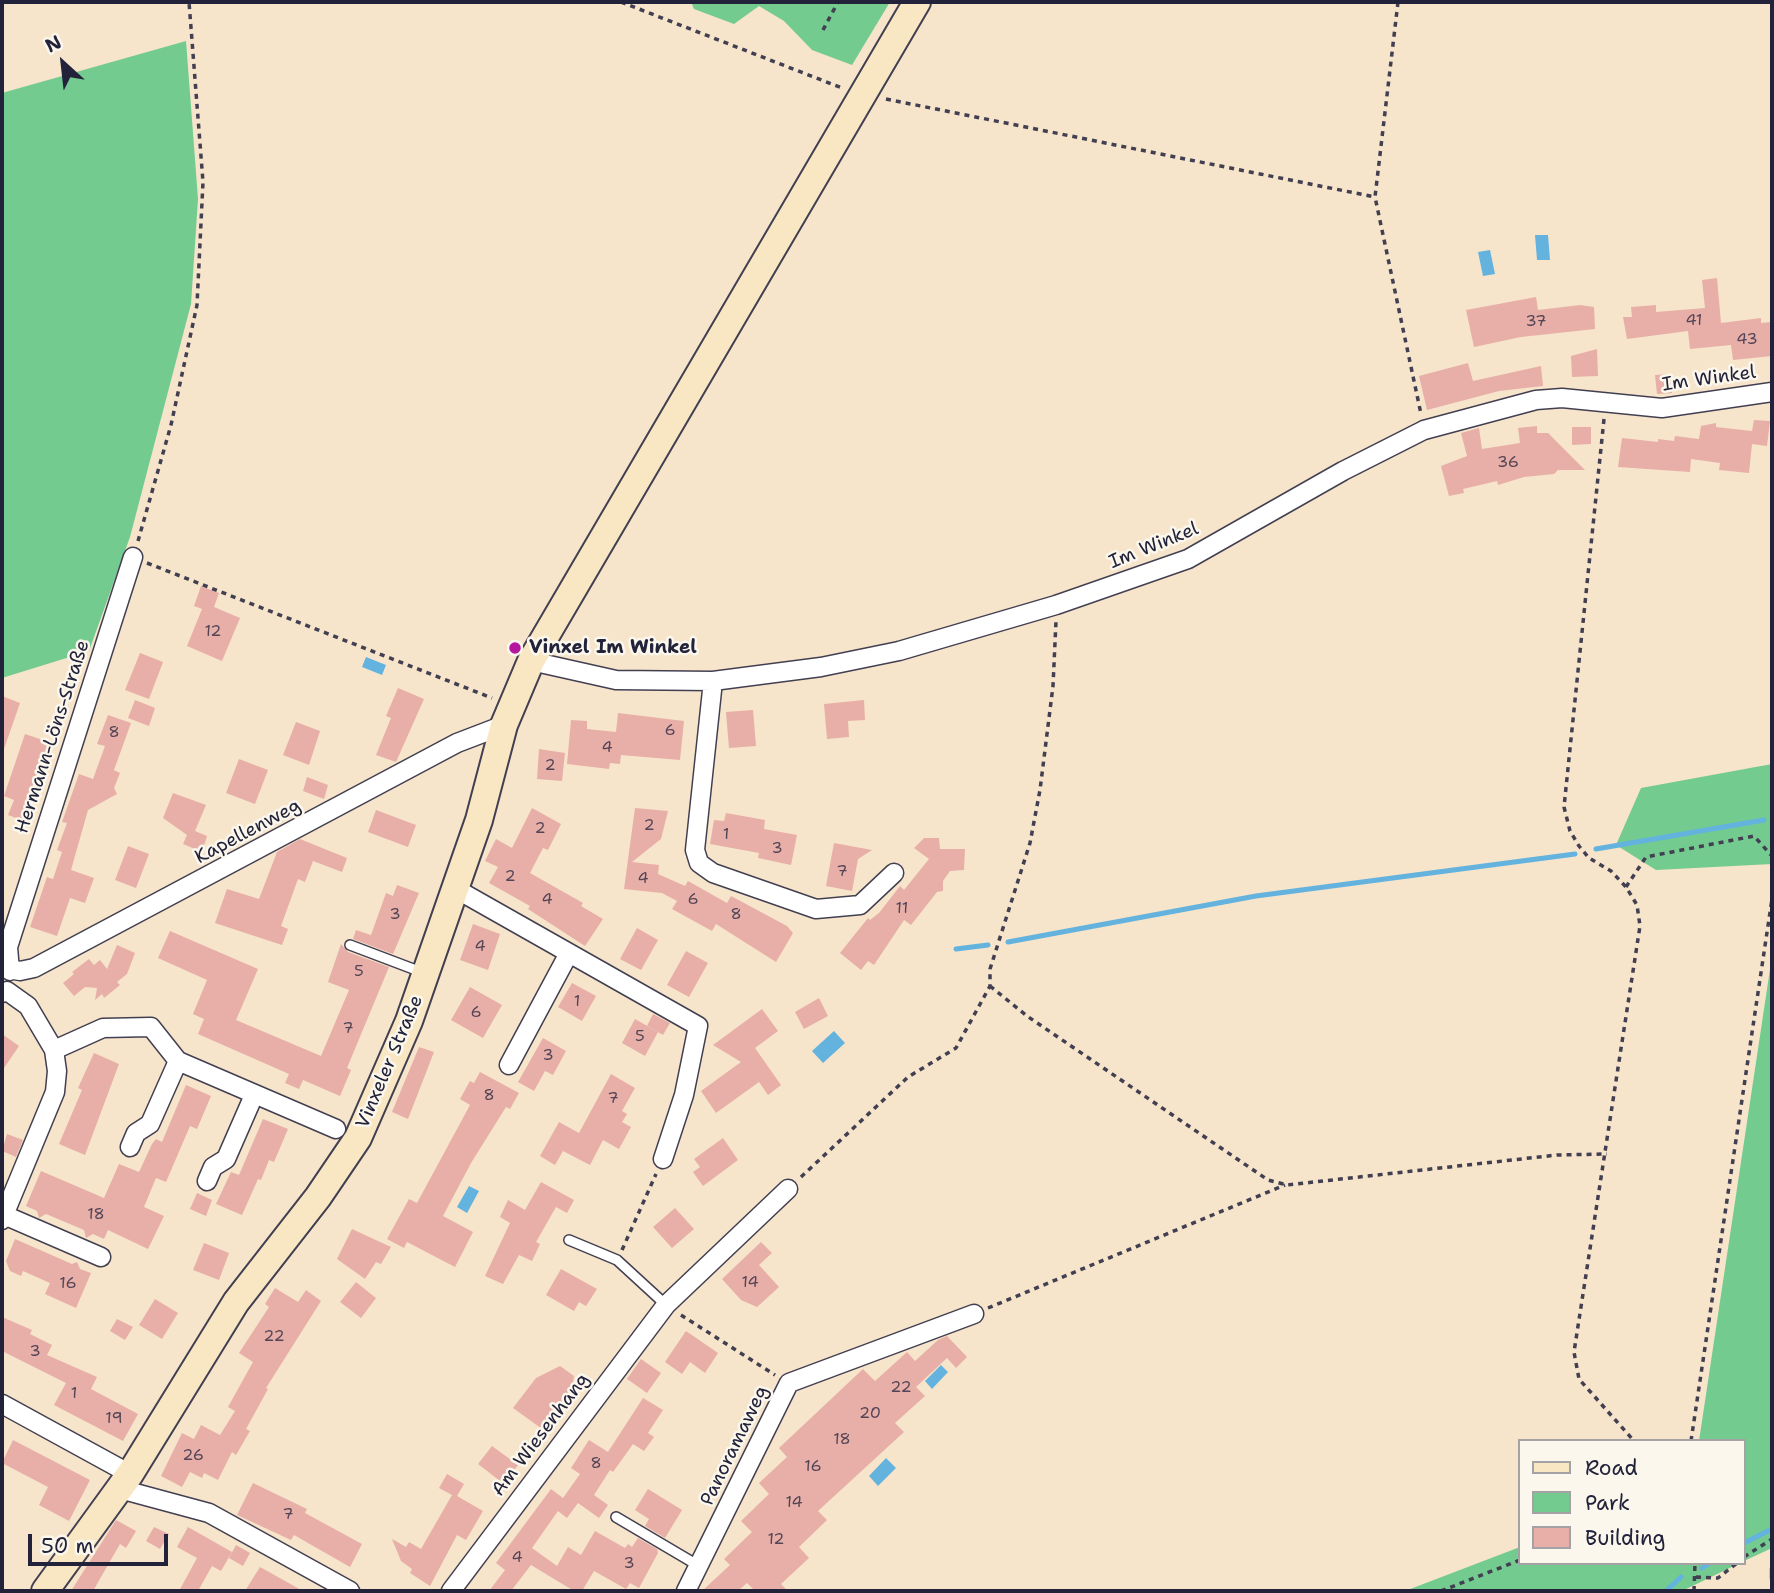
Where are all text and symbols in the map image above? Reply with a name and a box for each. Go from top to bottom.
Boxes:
north arrow [28,28,98,98]
text: N [41,29,66,58]
house number: 41 [1685,311,1703,331]
house number: 37 [1525,312,1547,332]
house number: 43 [1736,330,1758,350]
street label: Im Winkel [1661,361,1757,397]
house number: 36 [1497,453,1519,473]
street label: Im Winkel [1106,518,1202,574]
house number: 12 [204,622,222,642]
place label: Vinxel Im Winkel [529,637,697,659]
street label: Hermann-Löns-Straße [11,638,95,836]
marker: Vinxel Im Winkel [507,640,523,656]
house number: 6 [664,721,676,741]
house number: 8 [108,723,120,743]
house number: 4 [601,738,613,758]
house number: 2 [544,756,556,776]
street label: Kapellenweg [191,795,305,869]
house number: 2 [643,816,655,836]
house number: 2 [534,819,546,839]
house number: 1 [723,825,729,845]
house number: 3 [771,839,783,859]
house number: 7 [836,862,848,882]
house number: 2 [504,867,516,887]
house number: 4 [637,869,649,889]
house number: 4 [541,890,553,910]
house number: 6 [687,890,699,910]
house number: 11 [896,899,908,919]
house number: 3 [389,905,401,925]
house number: 8 [730,905,742,925]
house number: 4 [474,937,486,957]
house number: 5 [354,962,364,982]
street label: Vinxeler Straße [352,992,428,1132]
house number: 1 [574,992,580,1012]
house number: 6 [470,1003,482,1023]
house number: 7 [342,1019,354,1039]
house number: 5 [635,1027,645,1047]
house number: 3 [542,1046,554,1066]
house number: 8 [483,1086,495,1106]
house number: 7 [607,1089,619,1109]
house number: 18 [87,1205,105,1225]
house number: 14 [741,1273,759,1293]
house number: 16 [59,1274,77,1294]
house number: 22 [263,1327,285,1347]
house number: 3 [29,1342,41,1362]
street label: Am Wiesenhang [487,1369,595,1501]
house number: 22 [890,1378,912,1398]
street label: Panoramaweg [696,1382,774,1510]
house number: 1 [71,1384,77,1404]
house number: 20 [859,1404,881,1424]
house number: 19 [105,1409,123,1429]
house number: 18 [833,1430,851,1450]
legend [1518,1439,1746,1565]
house number: 26 [182,1446,204,1466]
house number: 8 [590,1454,602,1474]
text: Road [1585,1454,1638,1482]
house number: 16 [804,1457,822,1477]
text: Park [1585,1489,1630,1517]
house number: 14 [785,1493,803,1513]
house number: 7 [282,1505,294,1525]
scale bar [32,1520,172,1564]
text: Building [1585,1524,1665,1552]
house number: 12 [767,1530,785,1550]
text: 50 m [41,1532,94,1560]
house number: 4 [511,1548,523,1568]
house number: 3 [623,1554,635,1574]

